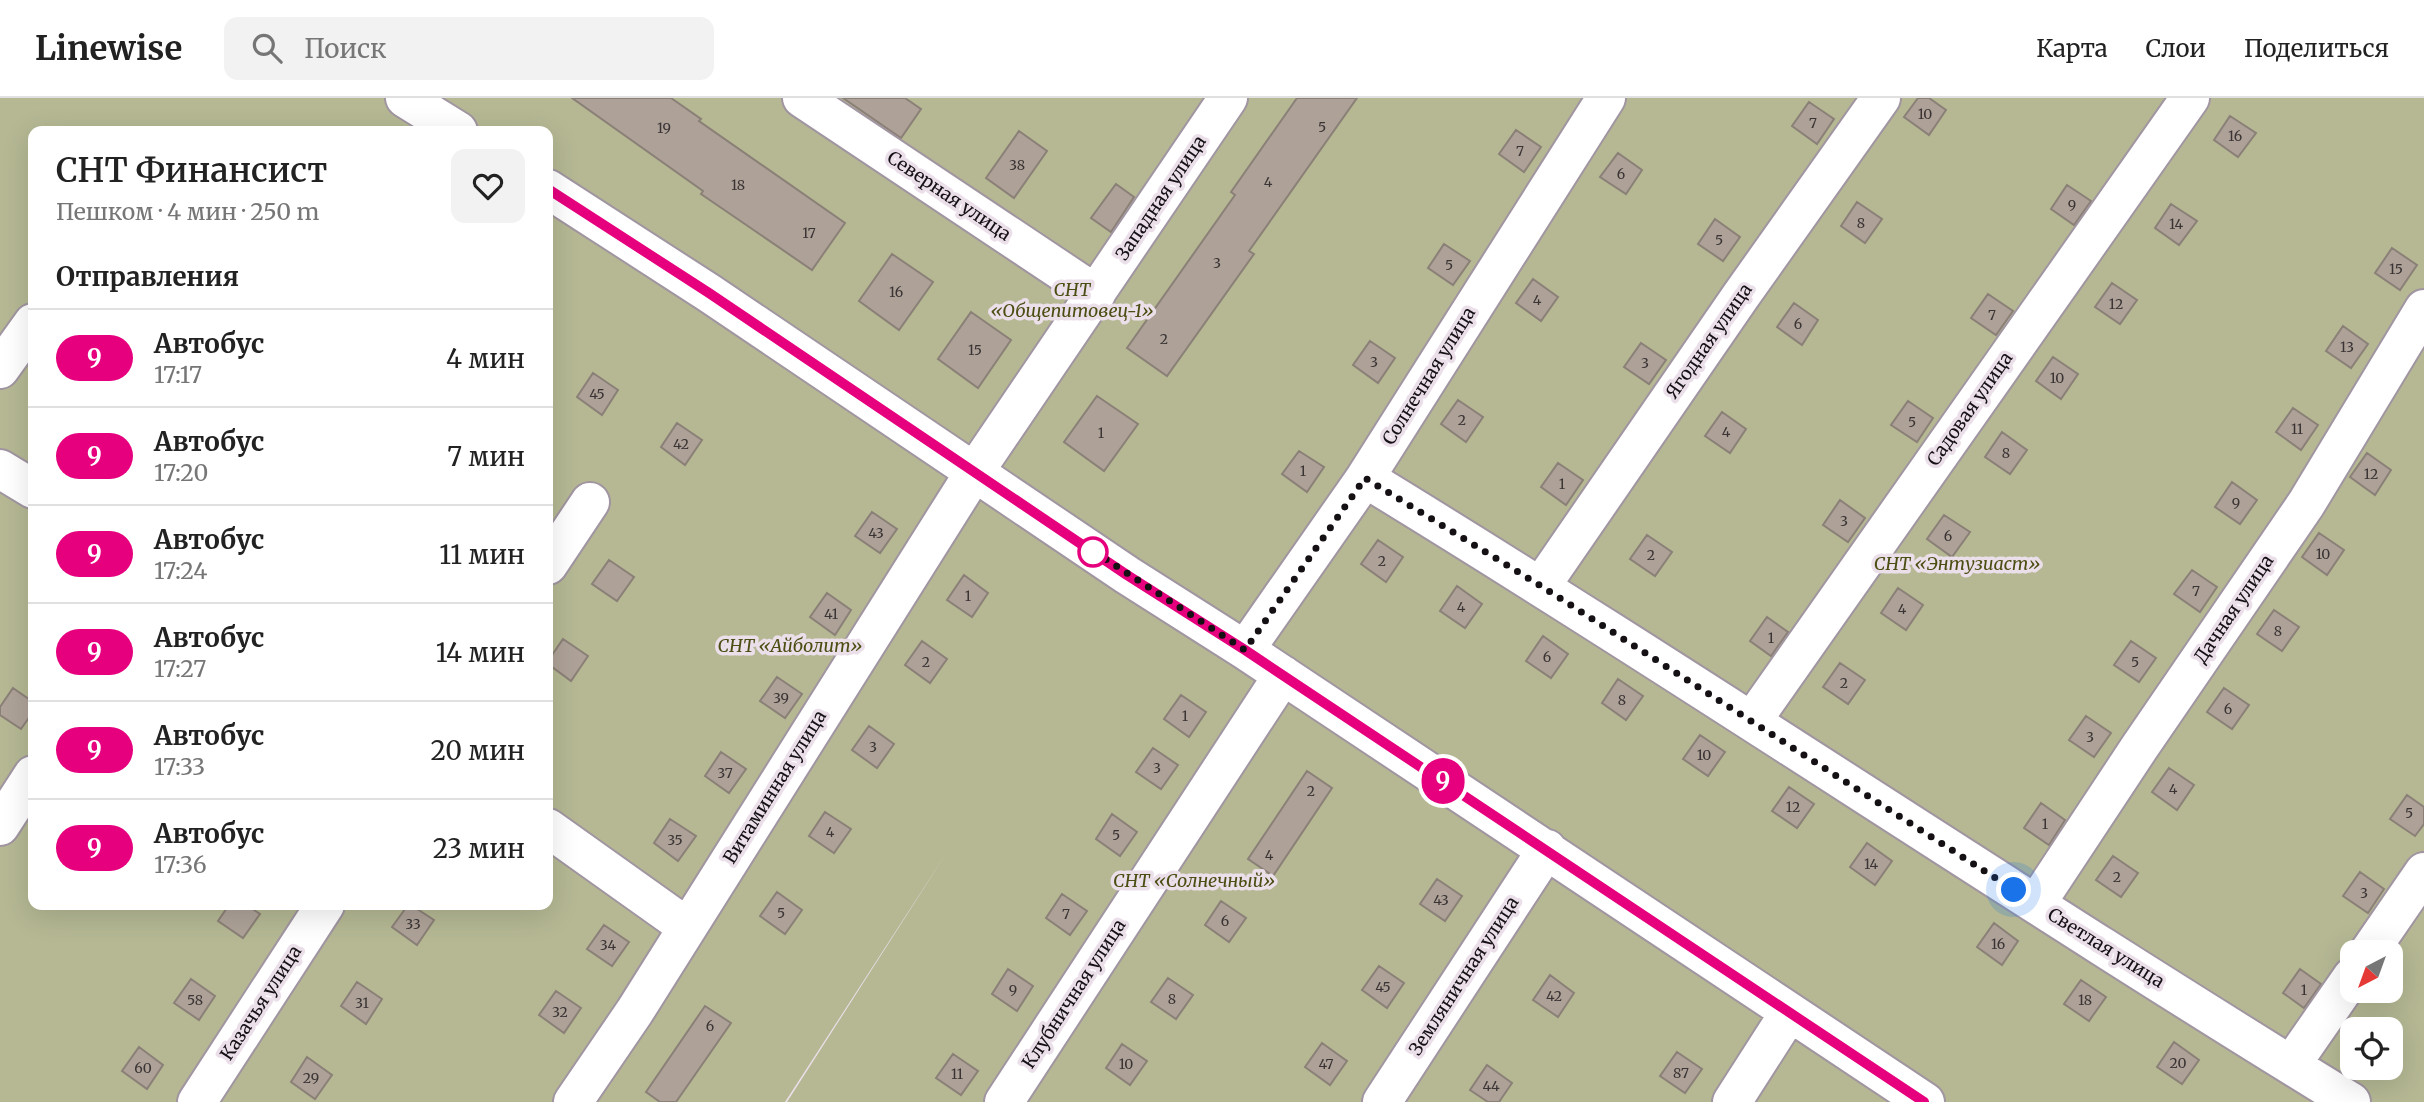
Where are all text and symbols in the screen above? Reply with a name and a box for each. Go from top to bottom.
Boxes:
search box [224,17,714,80]
text: Linewise [35,28,182,69]
icon: search [248,29,286,67]
text: Поиск [304,32,387,65]
text: Карта [2036,33,2108,64]
text: Слои [2146,33,2206,64]
text: Поделиться [2244,33,2389,64]
house number: 10 [1918,105,1932,123]
house number: 7 [1809,114,1817,132]
house number: 5 [1318,118,1326,136]
house number: 19 [657,119,671,137]
house number: 16 [2228,127,2242,145]
street label: Западная улица [1110,131,1211,265]
house number: 7 [1516,142,1524,160]
street label: Северная улица [883,146,1016,246]
button: heart [451,149,525,223]
text: СНТ Финансист [56,150,327,191]
house number: 38 [1009,156,1025,174]
house number: 6 [1617,165,1625,183]
house number: 4 [1264,173,1273,191]
house number: 18 [731,176,745,194]
house number: 9 [2068,196,2076,214]
text: Пешком · 4 мин · 250 m [56,197,319,226]
house number: 8 [1857,214,1865,232]
house number: 14 [2169,215,2183,233]
house number: 17 [802,224,816,242]
house number: 5 [1715,231,1723,249]
house number: 3 [1213,254,1221,272]
house number: 5 [1445,256,1453,274]
text: Отправления [56,260,239,293]
house number: 15 [2389,260,2403,278]
park label: СНТ «Общепитовец-1» [990,278,1154,322]
street label: Ягодная улица [1660,278,1757,403]
house number: 16 [889,283,903,301]
house number: 4 [1533,291,1542,309]
house number: 12 [2109,295,2123,313]
street label: Солнечная улица [1377,302,1480,449]
house number: 7 [1988,306,1996,324]
house number: 6 [1794,315,1802,333]
text: Автобус [154,327,264,360]
house number: 2 [1160,330,1168,348]
house number: 13 [2340,338,2354,356]
house number: 15 [968,341,982,359]
text: 9 [87,342,102,373]
text: 4 мин [446,342,525,375]
street label: Садовая улица [1922,347,2018,470]
house number: 3 [1370,353,1378,371]
house number: 3 [1641,354,1649,372]
text: 17:17 [154,360,202,389]
house number: 10 [2050,369,2064,387]
house number: 45 [589,385,605,403]
house number: 2 [1458,411,1466,429]
house number: 5 [1908,413,1916,431]
house number: 11 [2291,420,2303,438]
house number: 4 [1722,423,1731,441]
house number: 1 [1098,424,1104,442]
text: Автобус [154,425,264,458]
house number: 42 [673,435,689,453]
text: 9 [87,440,102,471]
text: 7 мин [447,440,525,473]
house number: 8 [2002,444,2010,462]
text: 17:20 [154,458,208,487]
house number: 1 [1300,462,1306,480]
house number: 12 [2364,465,2378,483]
house number: 1 [1559,475,1565,493]
house number: 9 [2232,494,2240,512]
house number: 3 [1840,512,1848,530]
text: Автобус [154,523,264,556]
house number: 43 [868,524,884,542]
house number: 6 [1944,527,1952,545]
unlabelled marker [1078,537,1108,567]
text: 9 [87,538,102,569]
text: 11 мин [439,538,525,571]
house number: 10 [2316,545,2330,563]
house number: 2 [1647,546,1655,564]
street label: Дачная улица [2189,550,2278,667]
house number: 2 [1378,552,1386,570]
park label: СНТ «Энтузиаст» [1874,552,2040,575]
text: 17:24 [154,556,208,585]
house number: 7 [2192,582,2200,600]
house number: 1 [965,587,971,605]
house number: 4 [1457,598,1466,616]
house number: 4 [1898,600,1907,618]
house number: 41 [824,605,838,623]
text: Автобус [154,621,264,654]
house number: 8 [2274,622,2282,640]
house number: 1 [1768,629,1774,647]
park label: СНТ «Айболит» [718,634,862,657]
text: 9 [87,636,102,667]
text: 14 мин [436,636,525,669]
house number: 6 [1543,648,1551,666]
house number: 2 [922,653,930,671]
house number: 5 [2131,653,2139,671]
text: 17:27 [154,654,206,683]
house number: 2 [1840,674,1848,692]
house number: 39 [773,689,789,707]
house number: 8 [1618,691,1626,709]
house number: 6 [2224,700,2232,718]
street label: Витаминная улица [718,706,831,868]
house number: 1 [1182,707,1188,725]
text: Автобус [154,719,264,752]
house number: 3 [2086,728,2094,746]
text: 9 [87,734,102,765]
text: 20 мин [430,734,525,767]
house number: 3 [869,738,877,756]
house number: 10 [1697,746,1711,764]
text: 17:33 [154,752,205,781]
line badge: 9 [1420,758,1466,804]
house number: 3 [1153,759,1161,777]
house number: 37 [717,764,733,782]
text: 9 [1436,765,1450,796]
house number: 4 [2169,780,2178,798]
house number: 2 [1307,782,1315,800]
house number: 12 [1786,798,1800,816]
house number: 5 [2405,804,2413,822]
house number: 1 [2042,815,2048,833]
text: Автобус [154,817,264,850]
house number: 4 [826,823,835,841]
house number: 5 [1112,826,1120,844]
house number: 35 [667,831,683,849]
text: 9 [87,832,102,863]
text: 23 мин [433,832,525,865]
house number: 4 [1265,846,1274,864]
text: 17:36 [154,850,207,879]
house number: 14 [1864,855,1878,873]
house number: 2 [2113,868,2121,886]
park label: СНТ «Солнечный» [1113,869,1275,892]
your location [1996,872,2031,907]
house number: 3 [2360,884,2368,902]
house number: 43 [1433,891,1449,909]
street label: Земляничная улица [1404,892,1524,1060]
street label: Светлая улица [2044,903,2169,993]
house number: 5 [777,904,785,922]
house number: 7 [1062,905,1070,923]
house number: 6 [1221,912,1229,930]
street label: Клубничная улица [1017,914,1131,1073]
house number: 33 [405,915,421,933]
house number: 16 [1991,935,2005,953]
house number: 34 [600,936,617,954]
north arrow [2340,940,2403,1003]
map controls [2340,940,2403,1080]
street label: Казачья улица [215,941,306,1064]
house number: 45 [1375,978,1391,996]
house number: 9 [1009,981,1017,999]
house number: 1 [2301,981,2307,999]
house number: 42 [1546,987,1562,1005]
house number: 8 [1168,990,1176,1008]
house number: 58 [187,991,203,1009]
house number: 18 [2078,991,2092,1009]
house number: 31 [355,994,369,1012]
house number: 32 [552,1003,568,1021]
house number: 6 [706,1017,714,1035]
button: locate [2340,1017,2403,1080]
house number: 20 [2169,1054,2187,1072]
house number: 10 [1119,1055,1133,1073]
house number: 47 [1318,1055,1334,1073]
house number: 60 [134,1059,152,1077]
house number: 87 [1673,1064,1689,1082]
house number: 11 [951,1065,963,1083]
house number: 29 [303,1069,319,1087]
house number: 44 [1482,1077,1500,1095]

